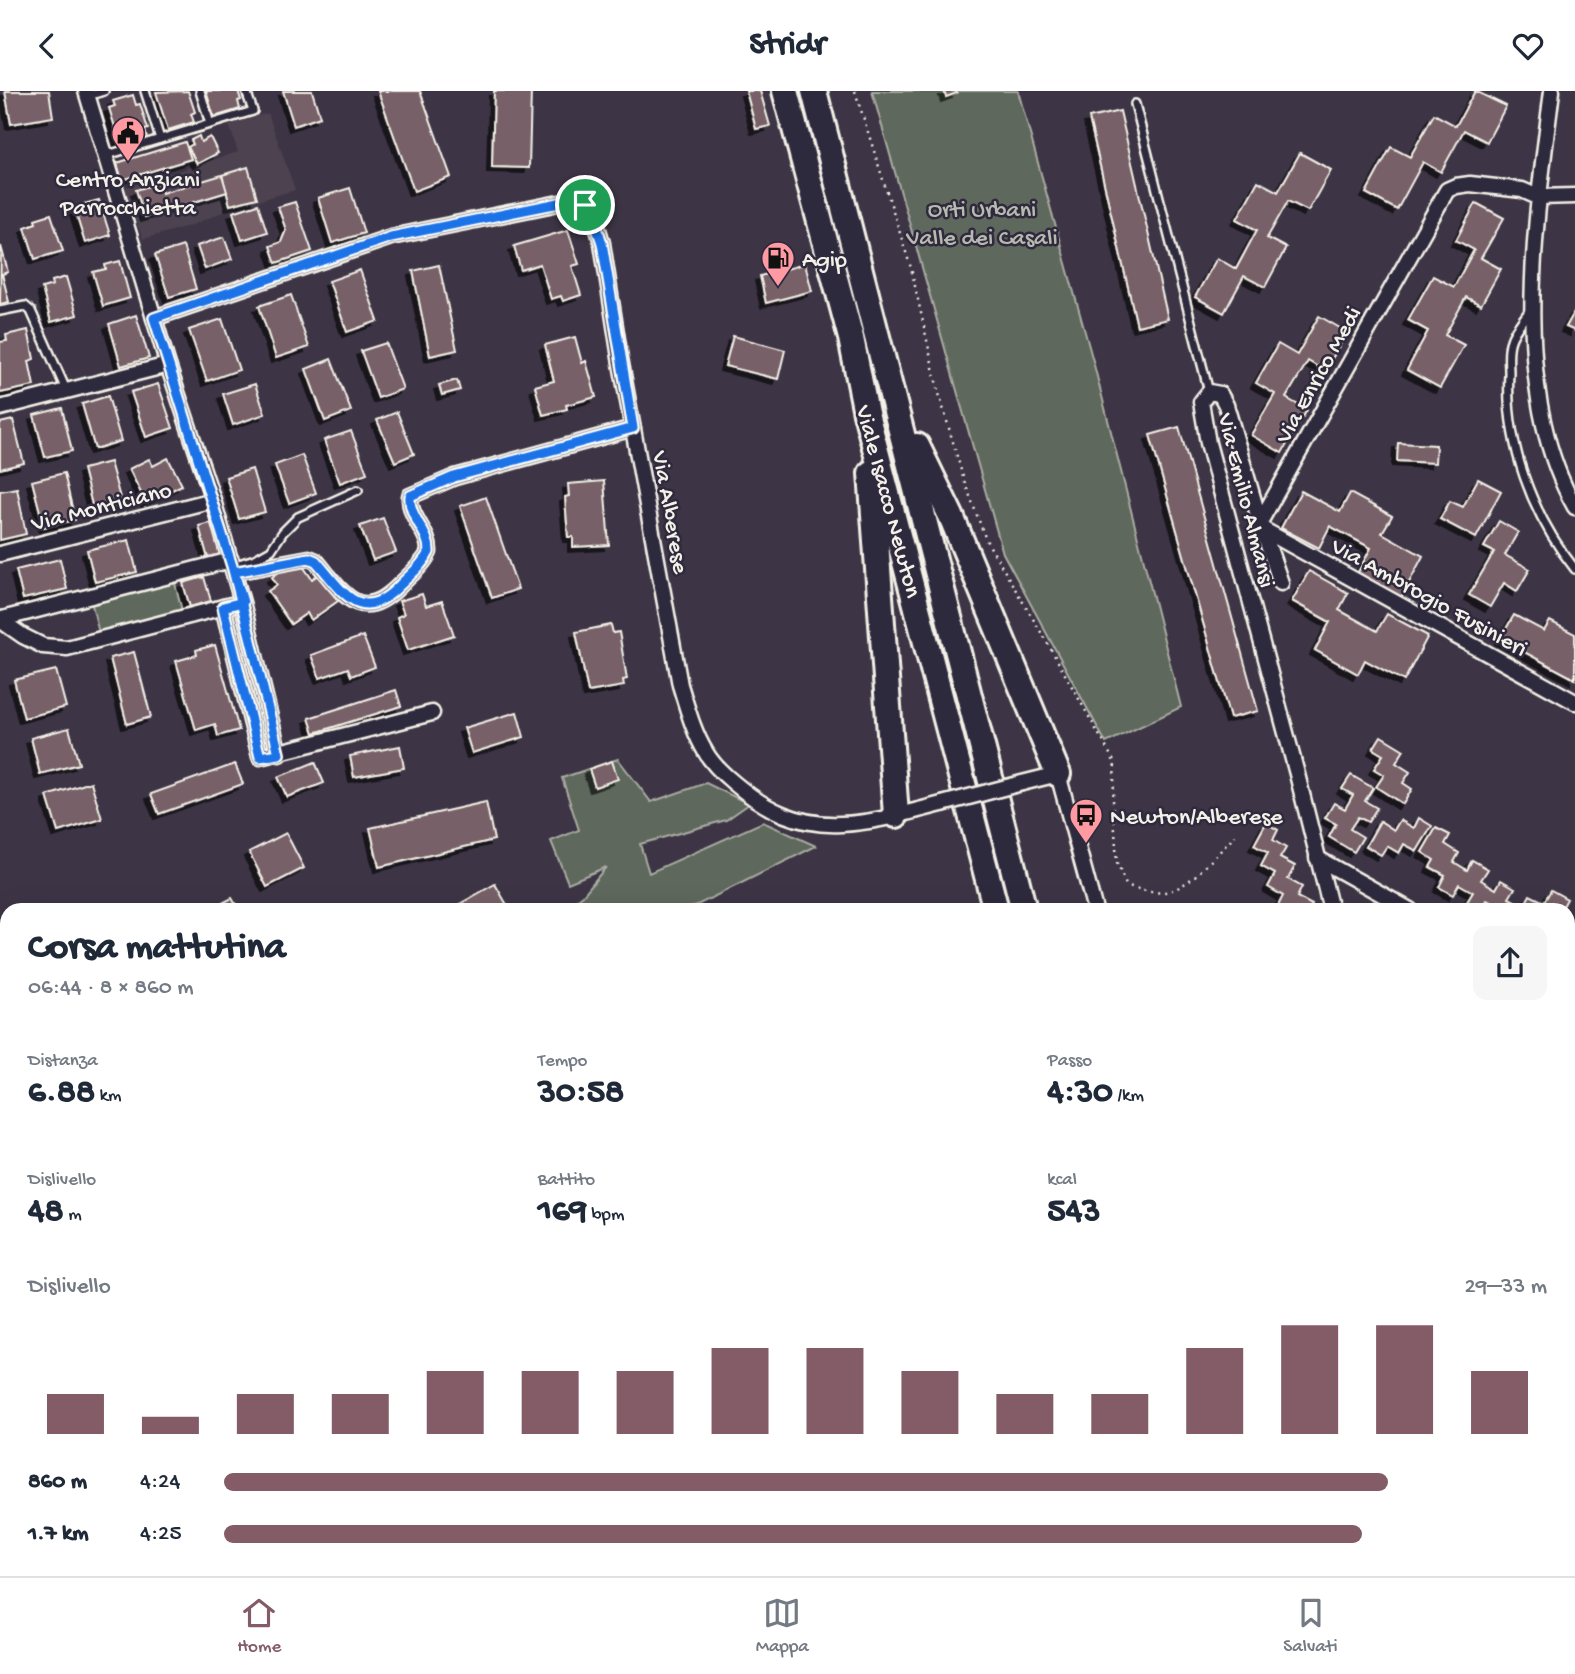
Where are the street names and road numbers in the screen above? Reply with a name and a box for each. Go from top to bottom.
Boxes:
street label: Via Enrico Medi [1270,302,1370,450]
street label: Viale Isacco Newton [847,402,926,602]
street label: Via Emilio Almansi [1209,410,1280,591]
street label: Via Alberese [643,448,694,577]
street label: Via Monticiano [28,477,175,540]
street label: Via Ambrogio Fusinieri [1324,533,1531,665]

